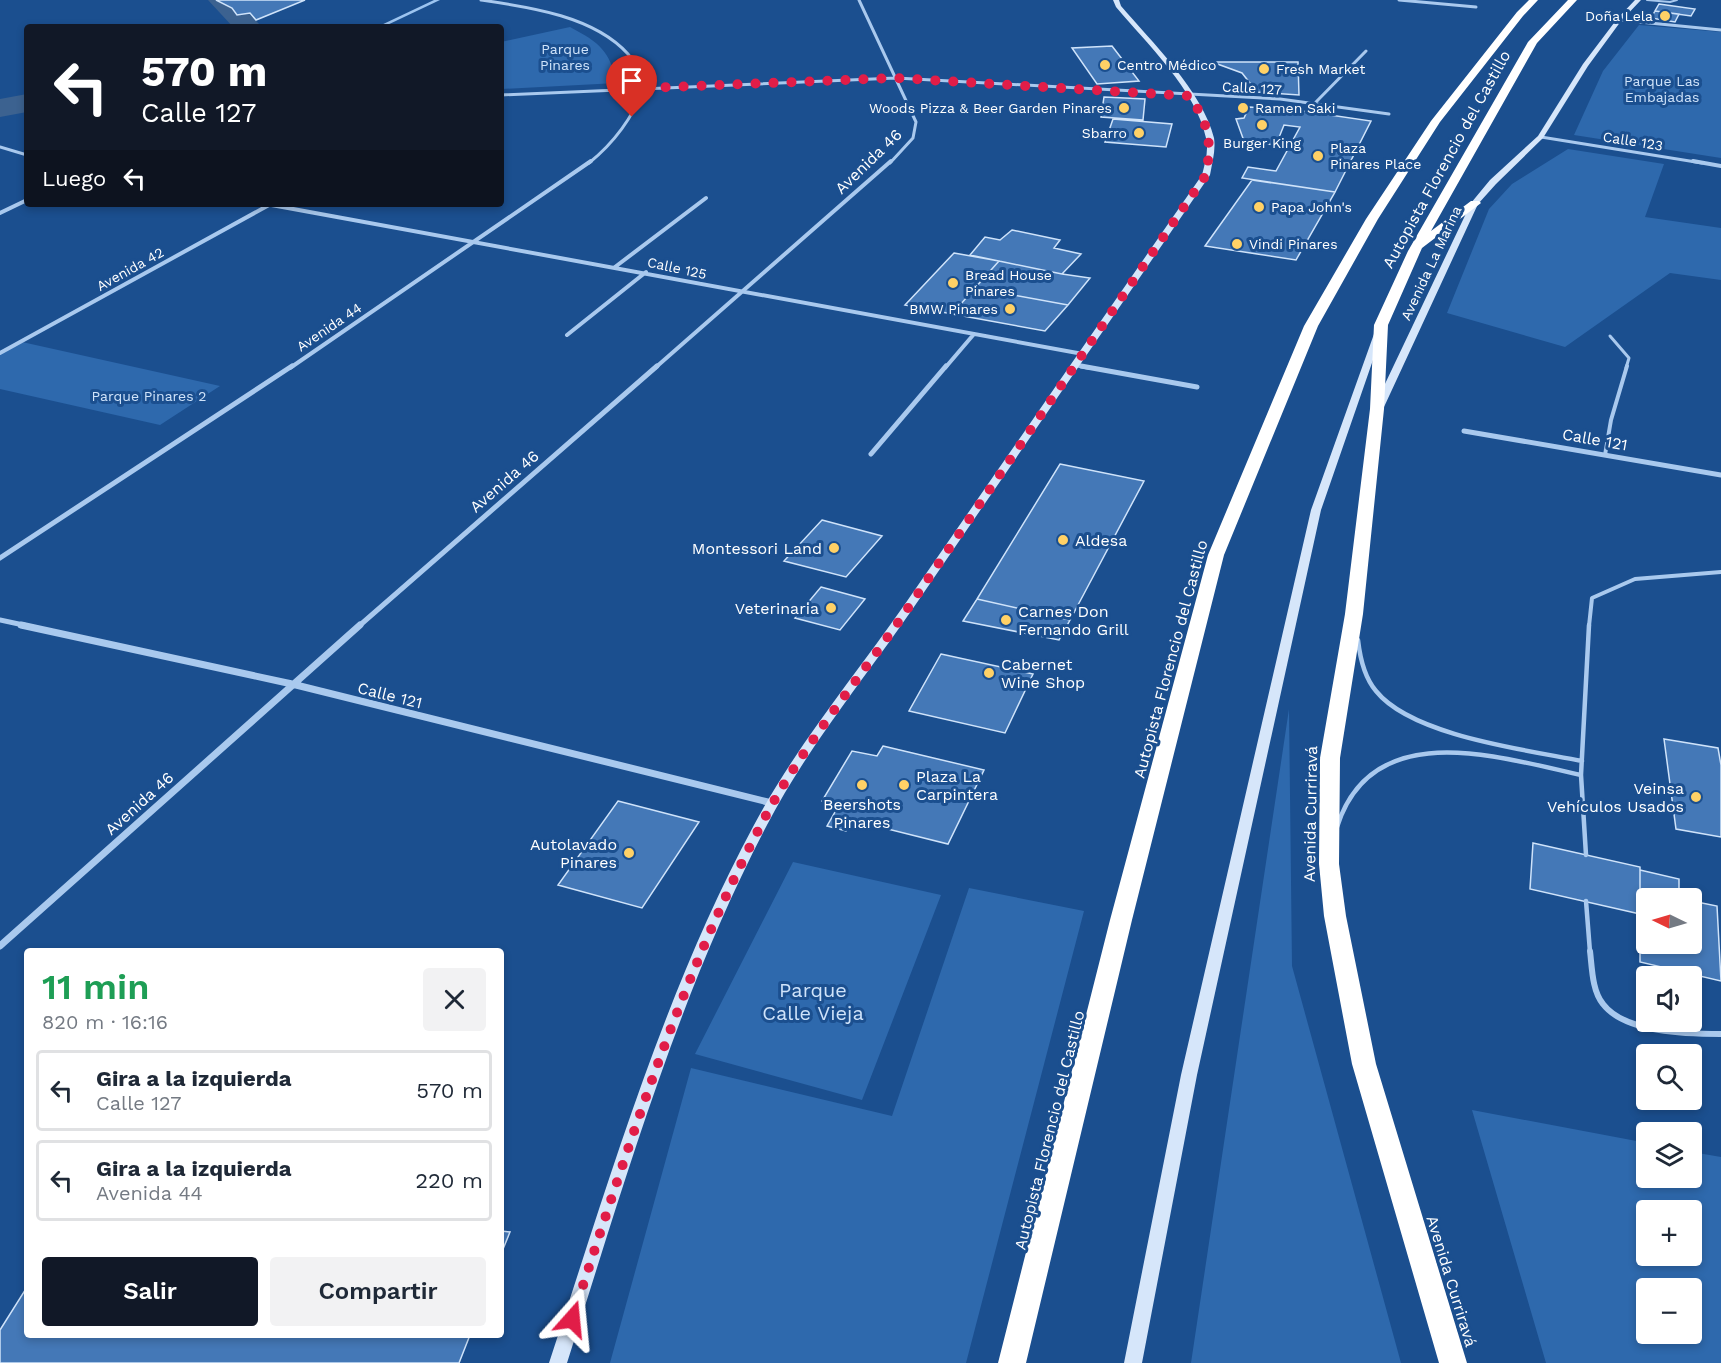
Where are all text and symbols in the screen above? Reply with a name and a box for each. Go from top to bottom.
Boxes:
place label: Doña Lela [1585,8,1653,24]
marker: Doña Lela [1658,9,1672,23]
park label: Parque Pinares [540,41,590,73]
text: 570 m [141,47,267,96]
street label: Autopista Florencio del Castillo [1379,47,1514,271]
icon: left [42,48,120,126]
pin [606,55,657,117]
place label: Centro Médico [1117,57,1216,73]
marker: Centro Médico [1098,58,1112,72]
place label: Fresh Market [1276,61,1365,77]
marker: Fresh Market [1257,62,1271,76]
icon: arrive [615,64,648,97]
park label: Parque Las Embajadas [1624,73,1700,105]
street label: Calle 127 [1222,78,1282,98]
text: Calle 127 [141,97,256,129]
place label: Woods Pizza & Beer Garden Pinares [869,100,1112,116]
place label: Ramen Saki [1255,100,1336,116]
marker: Woods Pizza & Beer Garden Pinares [1117,101,1131,115]
marker: Ramen Saki [1236,101,1250,115]
marker: Burger King [1255,118,1269,132]
street label: Avenida 46 [831,125,906,198]
place label: Sbarro [1082,125,1127,141]
marker: Sbarro [1132,126,1146,140]
street label: Calle 123 [1602,128,1664,154]
place label: Burger King [1223,135,1301,151]
place label: Plaza Pinares Place [1330,140,1421,172]
marker: Plaza Pinares Place [1311,149,1325,163]
icon: left [118,162,151,195]
text: Luego [42,166,106,191]
place label: Papa John's [1271,199,1352,215]
marker: Papa John's [1252,200,1266,214]
street label: Avenida La Marina [1397,203,1465,323]
place label: Vindi Pinares [1249,236,1338,252]
marker: Vindi Pinares [1230,237,1244,251]
street label: Avenida 42 [94,244,166,294]
street label: Calle 125 [646,254,708,282]
place label: Bread House Pinares [965,267,1052,299]
marker: Bread House Pinares [946,276,960,290]
street label: Avenida 44 [294,299,364,355]
place label: BMW Pinares [909,301,998,317]
marker: BMW Pinares [1003,302,1017,316]
park label: Parque Pinares 2 [92,388,206,404]
street label: Calle 121 [1561,424,1629,455]
street label: Avenida 46 [466,446,543,517]
place label: Aldesa [1075,531,1127,550]
marker: Aldesa [1056,533,1070,547]
street label: Autopista Florencio del Castillo [1129,538,1211,780]
place label: Montessori Land [692,539,822,558]
marker: Montessori Land [827,541,841,555]
place label: Veterinaria [735,599,819,618]
marker: Veterinaria [824,601,838,615]
place label: Carnes Don Fernando Grill [1018,602,1129,639]
marker: Carnes Don Fernando Grill [999,613,1013,627]
place label: Cabernet Wine Shop [1001,655,1085,692]
marker: Cabernet Wine Shop [982,666,996,680]
street label: Calle 121 [356,678,424,713]
street label: Avenida Curriravá [1300,746,1321,882]
place label: Plaza La Carpintera [916,767,998,804]
street label: Avenida 46 [101,768,177,839]
marker: Beershots Pinares [855,778,869,792]
marker: Plaza La Carpintera [897,778,911,792]
place label: Veinsa Vehículos Usados [1547,779,1684,816]
marker: Veinsa Vehículos Usados [1689,790,1703,804]
place label: Beershots Pinares [823,795,901,832]
place label: Autolavado Pinares [530,835,617,872]
marker: Autolavado Pinares [622,846,636,860]
north arrow [1636,888,1702,954]
map controls [1636,888,1702,1344]
text: 11 min [42,966,149,1008]
button: sound [1636,966,1702,1032]
button: close [423,968,486,1031]
park label: Parque Calle Vieja [762,978,864,1025]
street label: Autopista Florencio del Castillo [1011,1008,1088,1252]
text: 820 m · 16:16 [42,1010,168,1034]
button: search [1636,1044,1702,1110]
text: Gira a la izquierda [96,1066,292,1091]
icon: left [45,1074,78,1107]
text: 570 m [416,1078,483,1103]
text: Calle 127 [96,1091,182,1115]
button: layers [1636,1122,1702,1188]
text: Gira a la izquierda [96,1156,292,1181]
icon: left [45,1164,78,1197]
text: 220 m [415,1168,483,1193]
text: Avenida 44 [96,1181,203,1205]
button: + [1636,1200,1702,1266]
street label: Avenida Curriravá [1423,1213,1481,1349]
button: Salir [42,1257,258,1326]
button: Compartir [270,1257,486,1326]
button: − [1636,1278,1702,1344]
position arrow [540,1287,604,1351]

